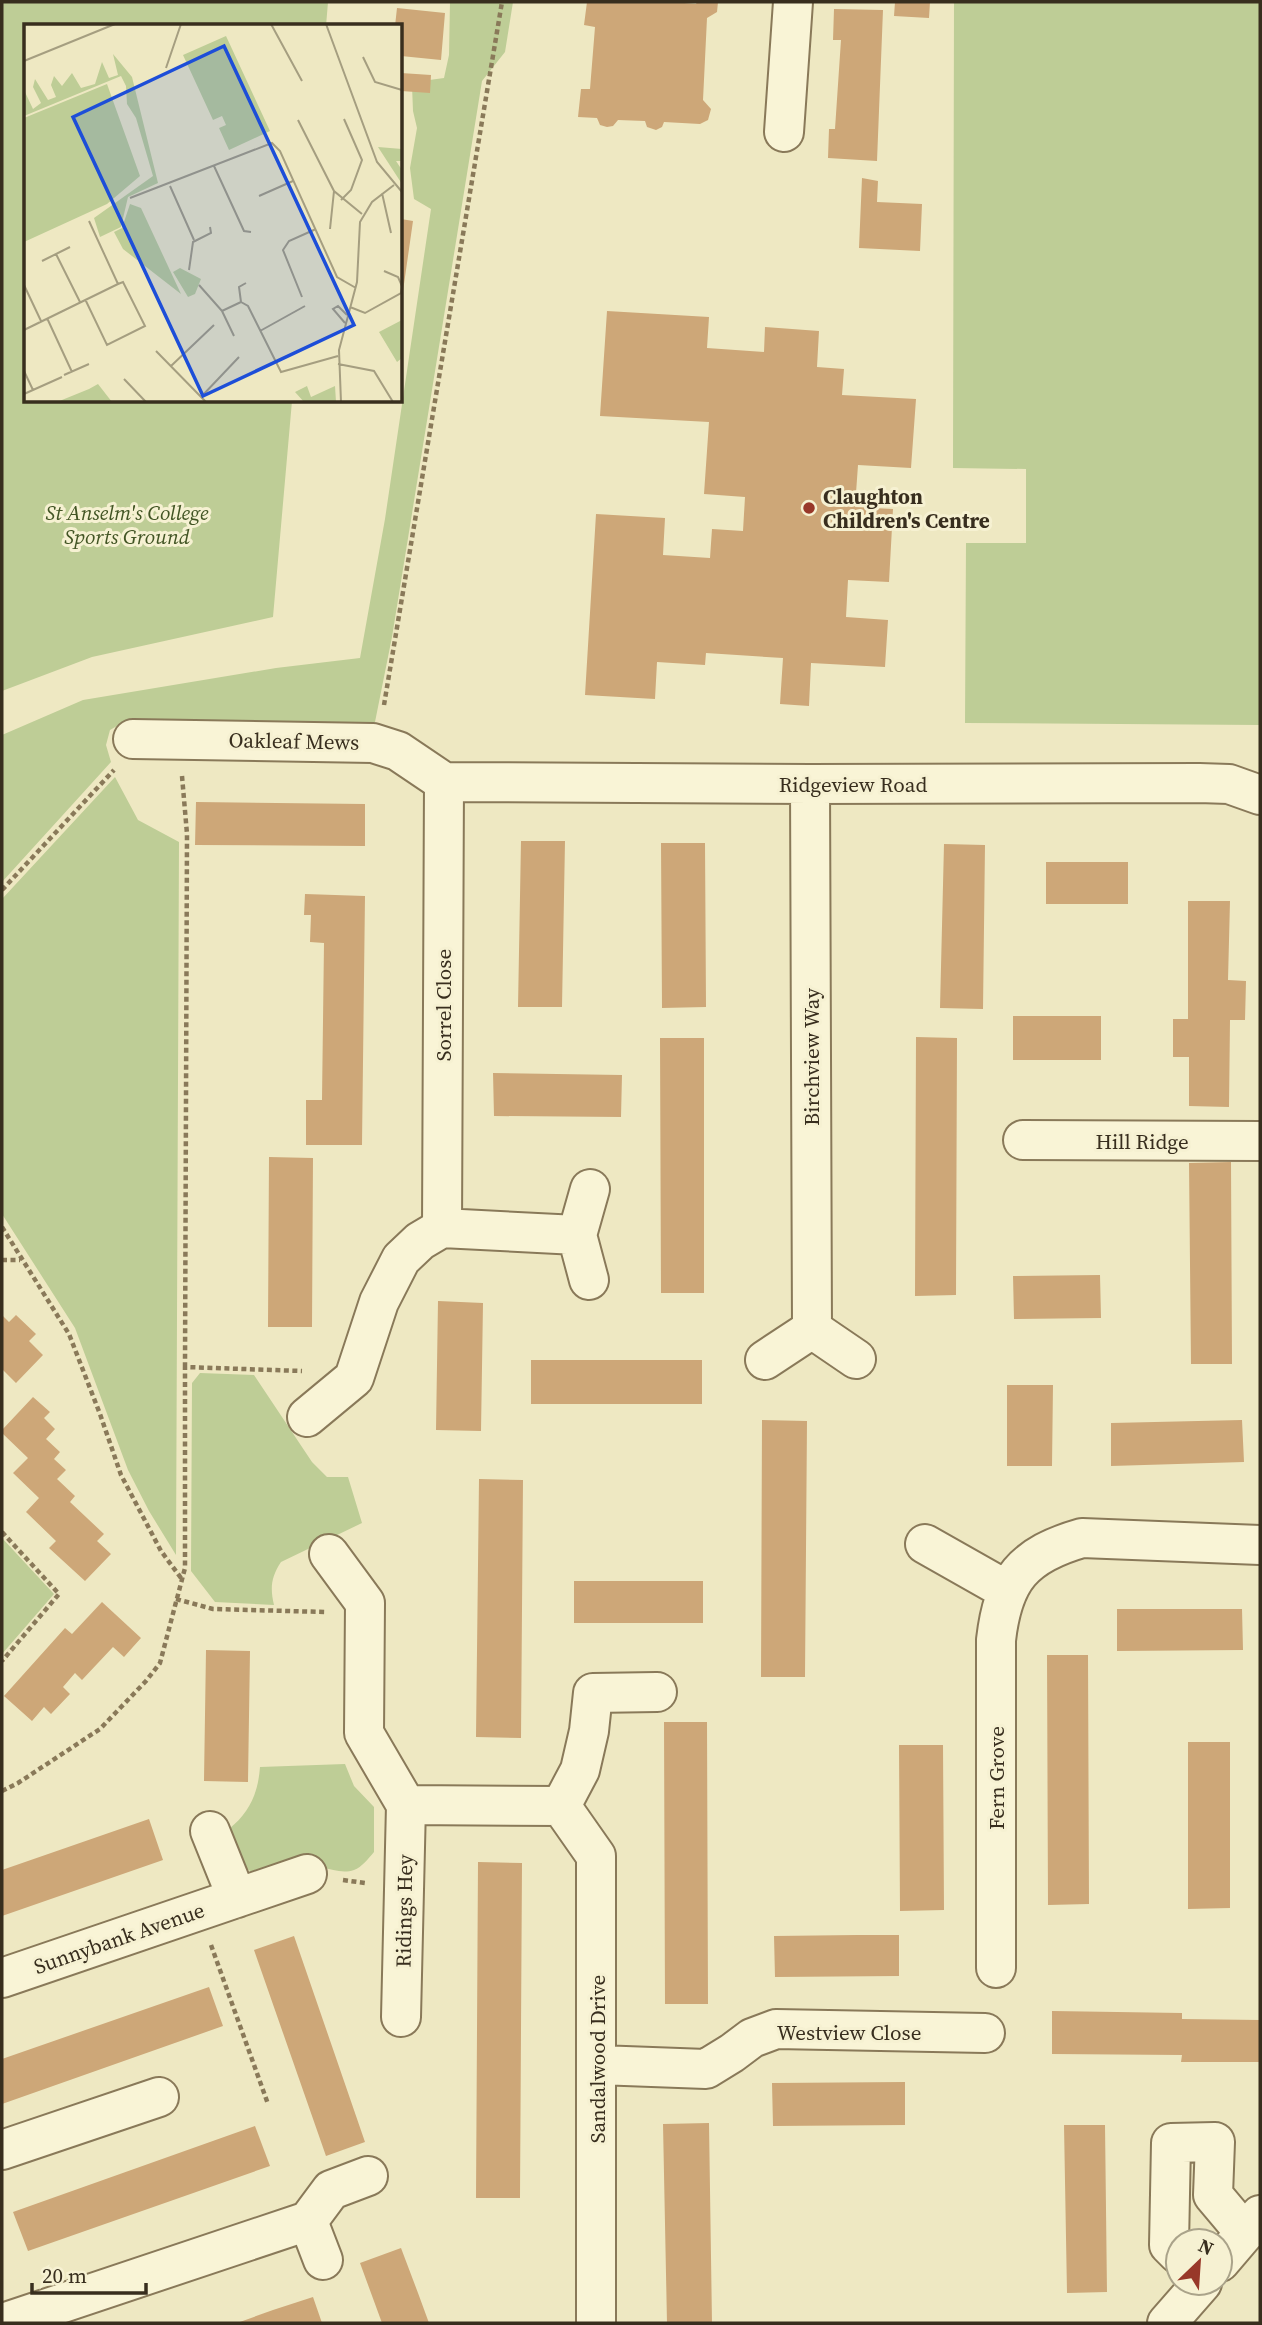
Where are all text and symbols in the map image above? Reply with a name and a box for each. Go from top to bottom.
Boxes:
inset map [24,24,402,402]
place label: Claughton Children's Centre [823,482,990,535]
park label: St Anselm's College Sports Ground [45,498,209,551]
marker: Claughton Children's Centre [801,500,817,516]
street label: Oakleaf Mews [228,725,360,757]
street label: Ridgeview Road [779,770,927,799]
street label: Sorrel Close [429,949,458,1061]
street label: Birchview Way [797,988,826,1126]
street label: Hill Ridge [1095,1127,1189,1156]
street label: Fern Grove [982,1726,1011,1830]
street label: Ridings Hey [389,1854,419,1968]
street label: Sunnybank Avenue [30,1895,208,1981]
street label: Sandalwood Drive [583,1975,612,2143]
street label: Westview Close [777,2018,921,2047]
north arrow [1164,2227,1234,2297]
text: N [1194,2232,1218,2261]
scale bar [32,2252,145,2296]
text: 20 m [42,2261,87,2290]

